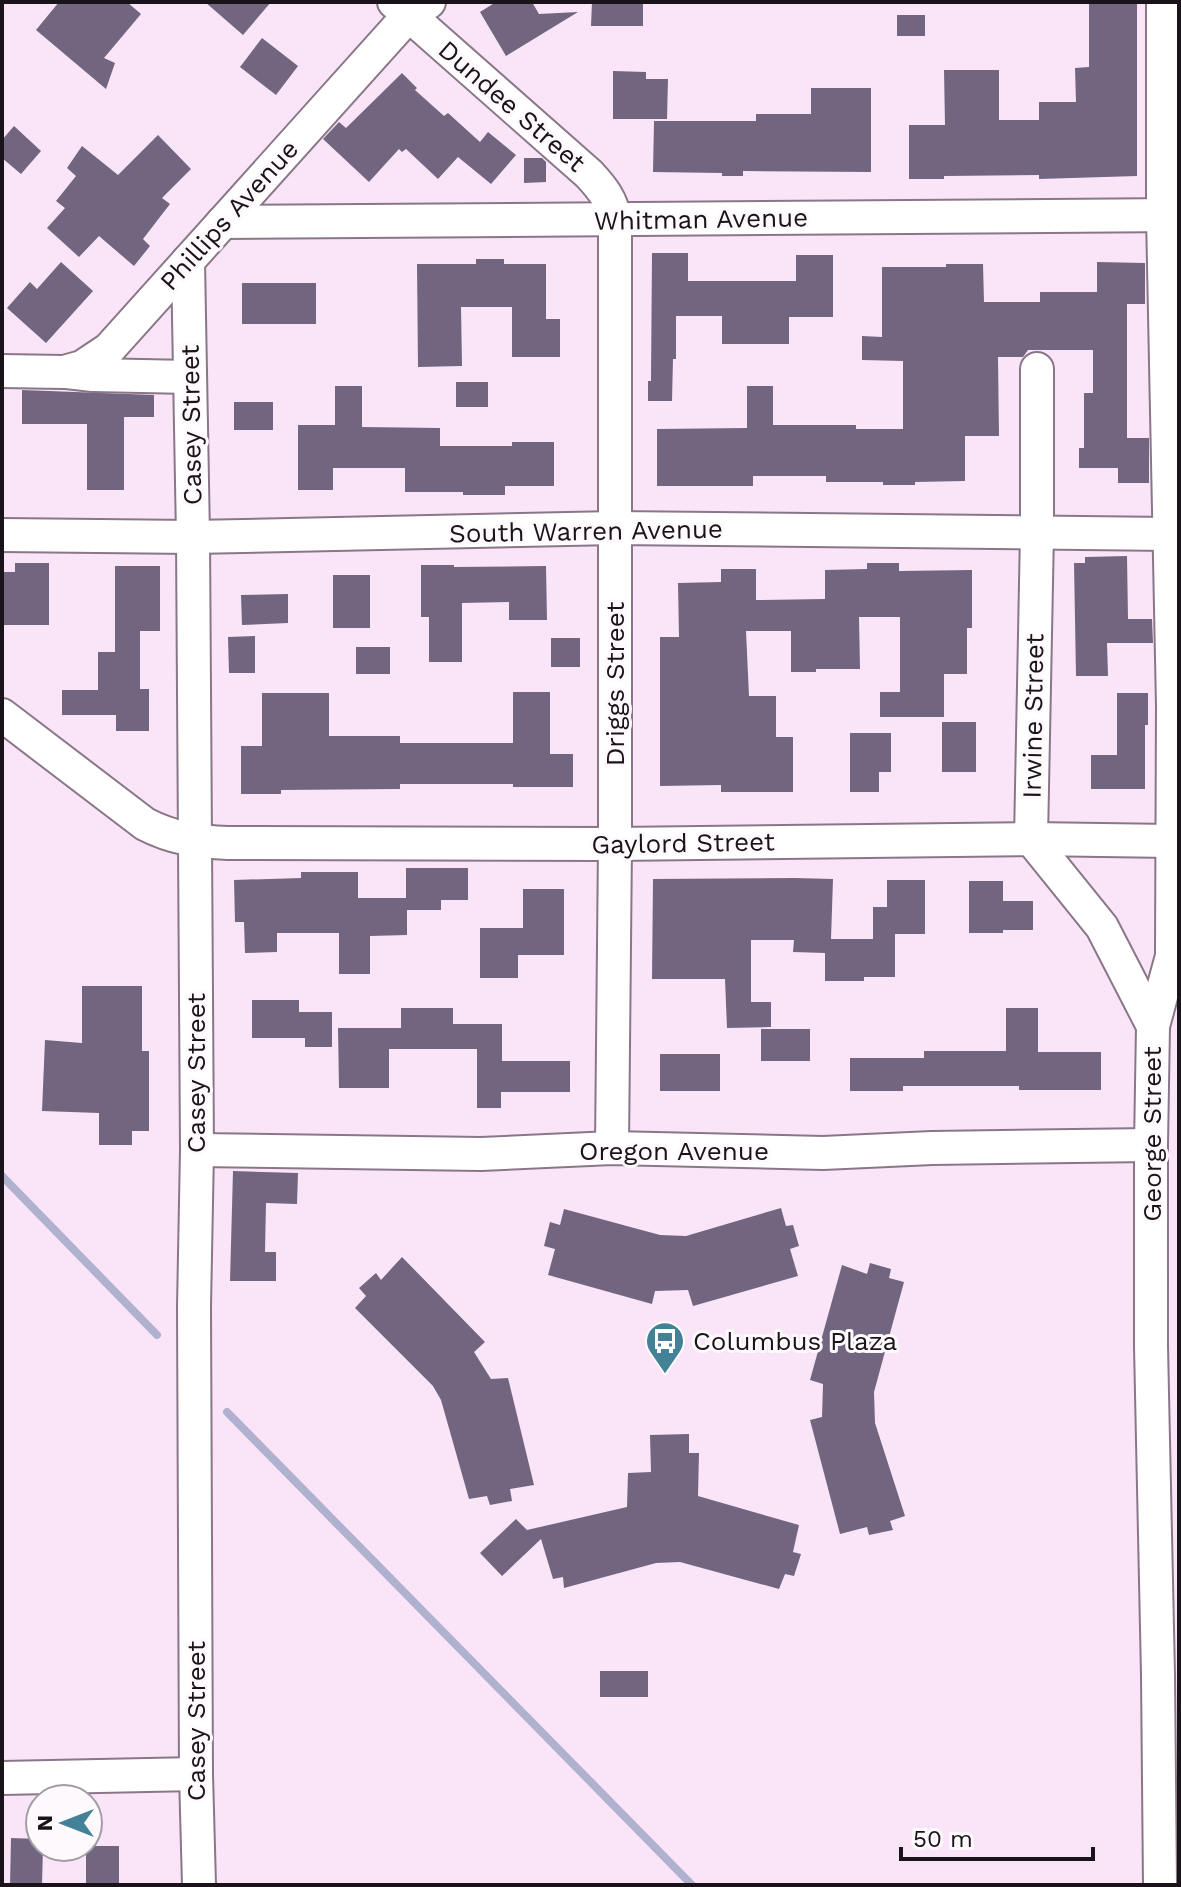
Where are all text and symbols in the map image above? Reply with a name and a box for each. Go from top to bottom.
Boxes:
street label: Dundee Street [433,34,591,178]
street label: Phillips Avenue [154,134,304,296]
street label: Whitman Avenue [594,202,808,236]
street label: Casey Street [175,344,207,506]
street label: South Warren Avenue [449,514,723,548]
street label: Driggs Street [600,602,630,766]
street label: Irwine Street [1017,633,1049,799]
street label: Gaylord Street [591,826,775,860]
street label: Casey Street [181,993,211,1153]
street label: George Street [1137,1046,1167,1222]
street label: Oregon Avenue [579,1136,769,1166]
bus stop icon: Columbus Plaza [644,1320,686,1375]
place label: Columbus Plaza [693,1326,898,1356]
street label: Casey Street [181,1641,211,1801]
north arrow [24,1783,104,1863]
scale bar [901,1811,1093,1861]
text: N [32,1815,57,1831]
text: 50 m [913,1825,973,1853]

